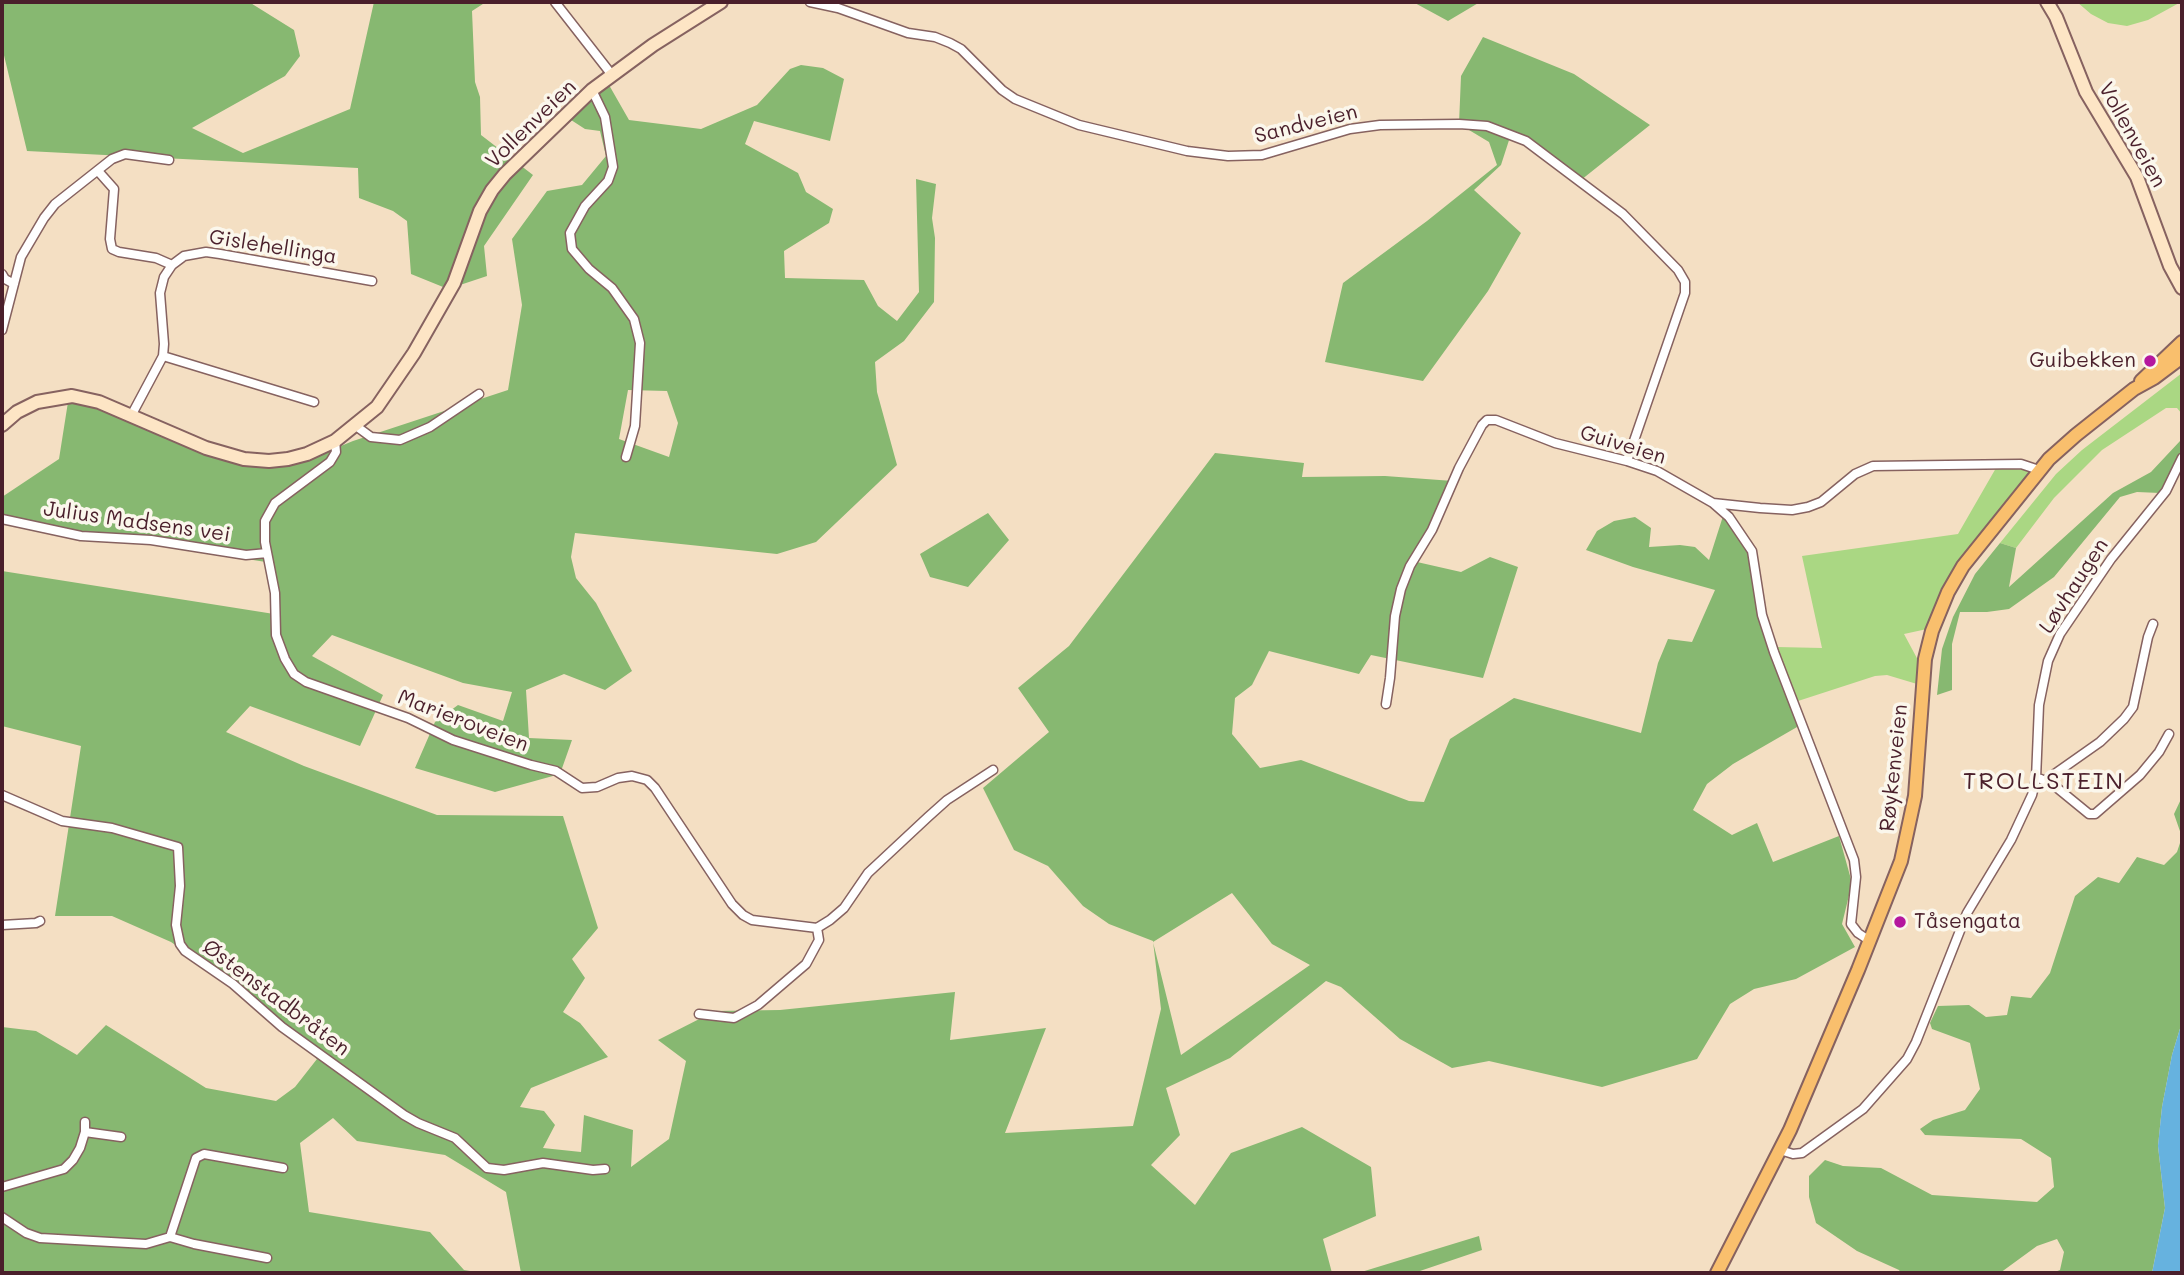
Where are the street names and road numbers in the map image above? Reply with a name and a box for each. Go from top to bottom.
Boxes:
street label: Vollenveien [480,75,582,173]
street label: Vollenveien [2093,78,2171,192]
street label: Sandveien [1252,99,1360,149]
street label: Gislehellinga [207,224,339,270]
street label: Guiveien [1577,420,1669,470]
street label: Julius Madsens vei [42,496,232,548]
street label: Løvhaugen [2034,534,2114,638]
street label: Marieroveien [394,685,532,757]
street label: Røykenveien [1875,703,1913,833]
street label: Østenstadbråten [198,935,354,1061]

